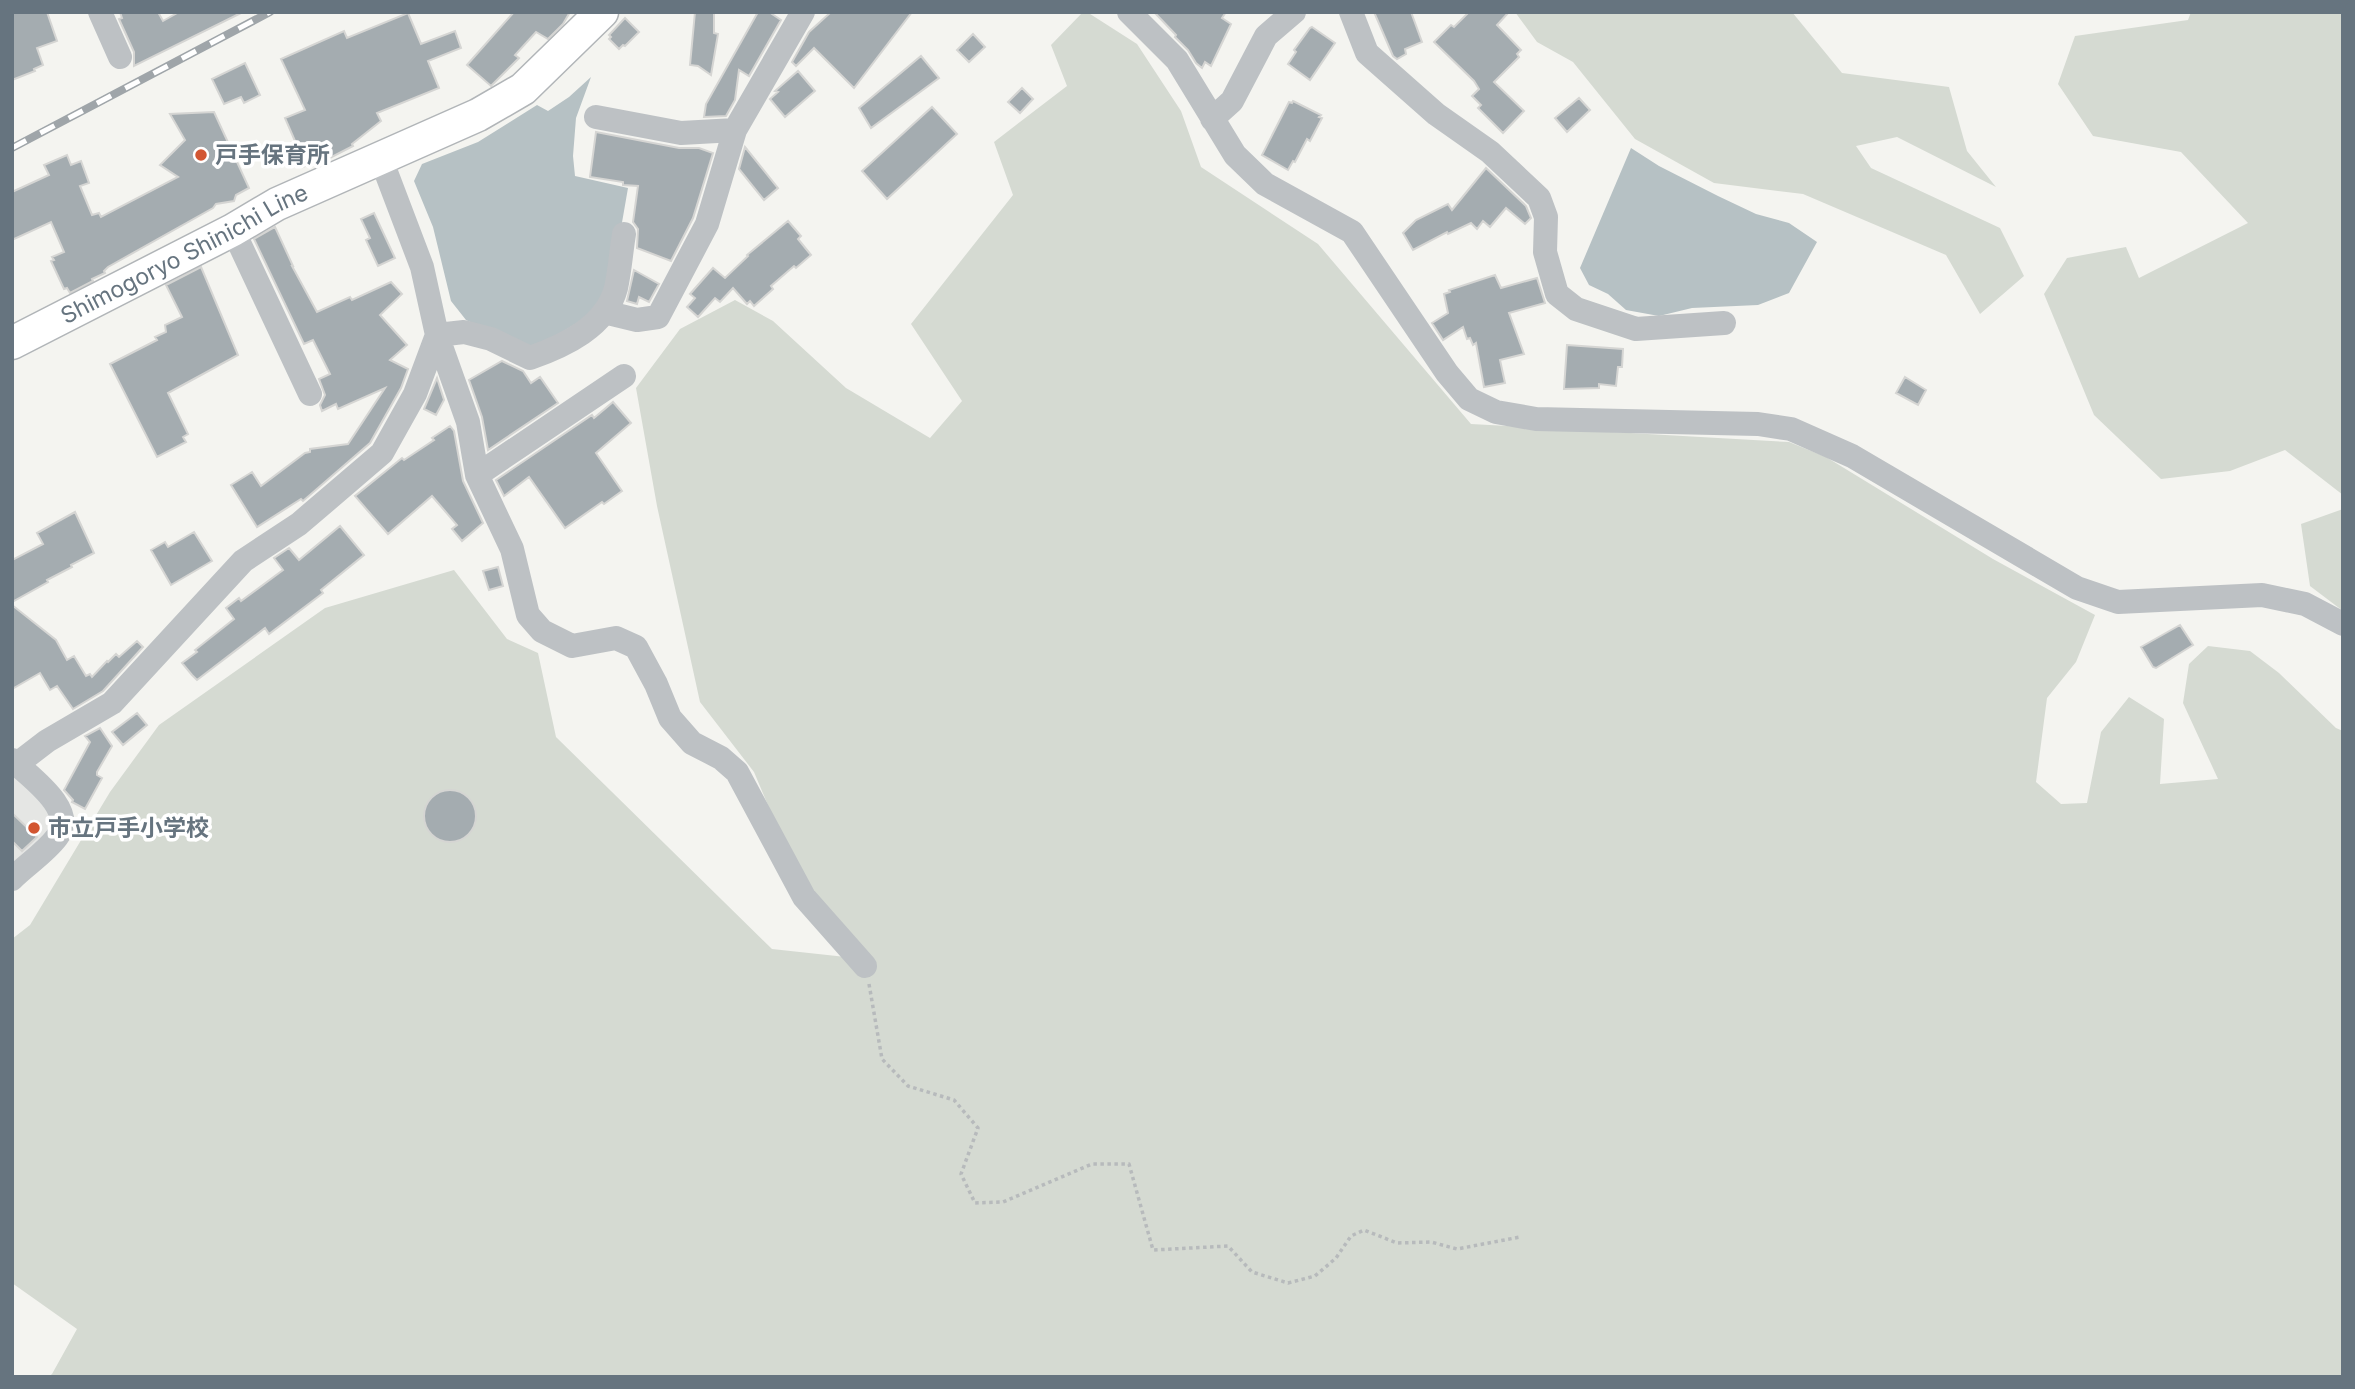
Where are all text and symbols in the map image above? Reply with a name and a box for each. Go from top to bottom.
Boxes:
place label: 戸手保育所 [215,141,330,169]
marker: 戸手保育所 [193,147,209,163]
street label: Shimogoryo Shinichi Line [56,178,312,330]
place label: 市立戸手小学校 [48,814,209,842]
marker: 市立戸手小学校 [26,820,42,836]

